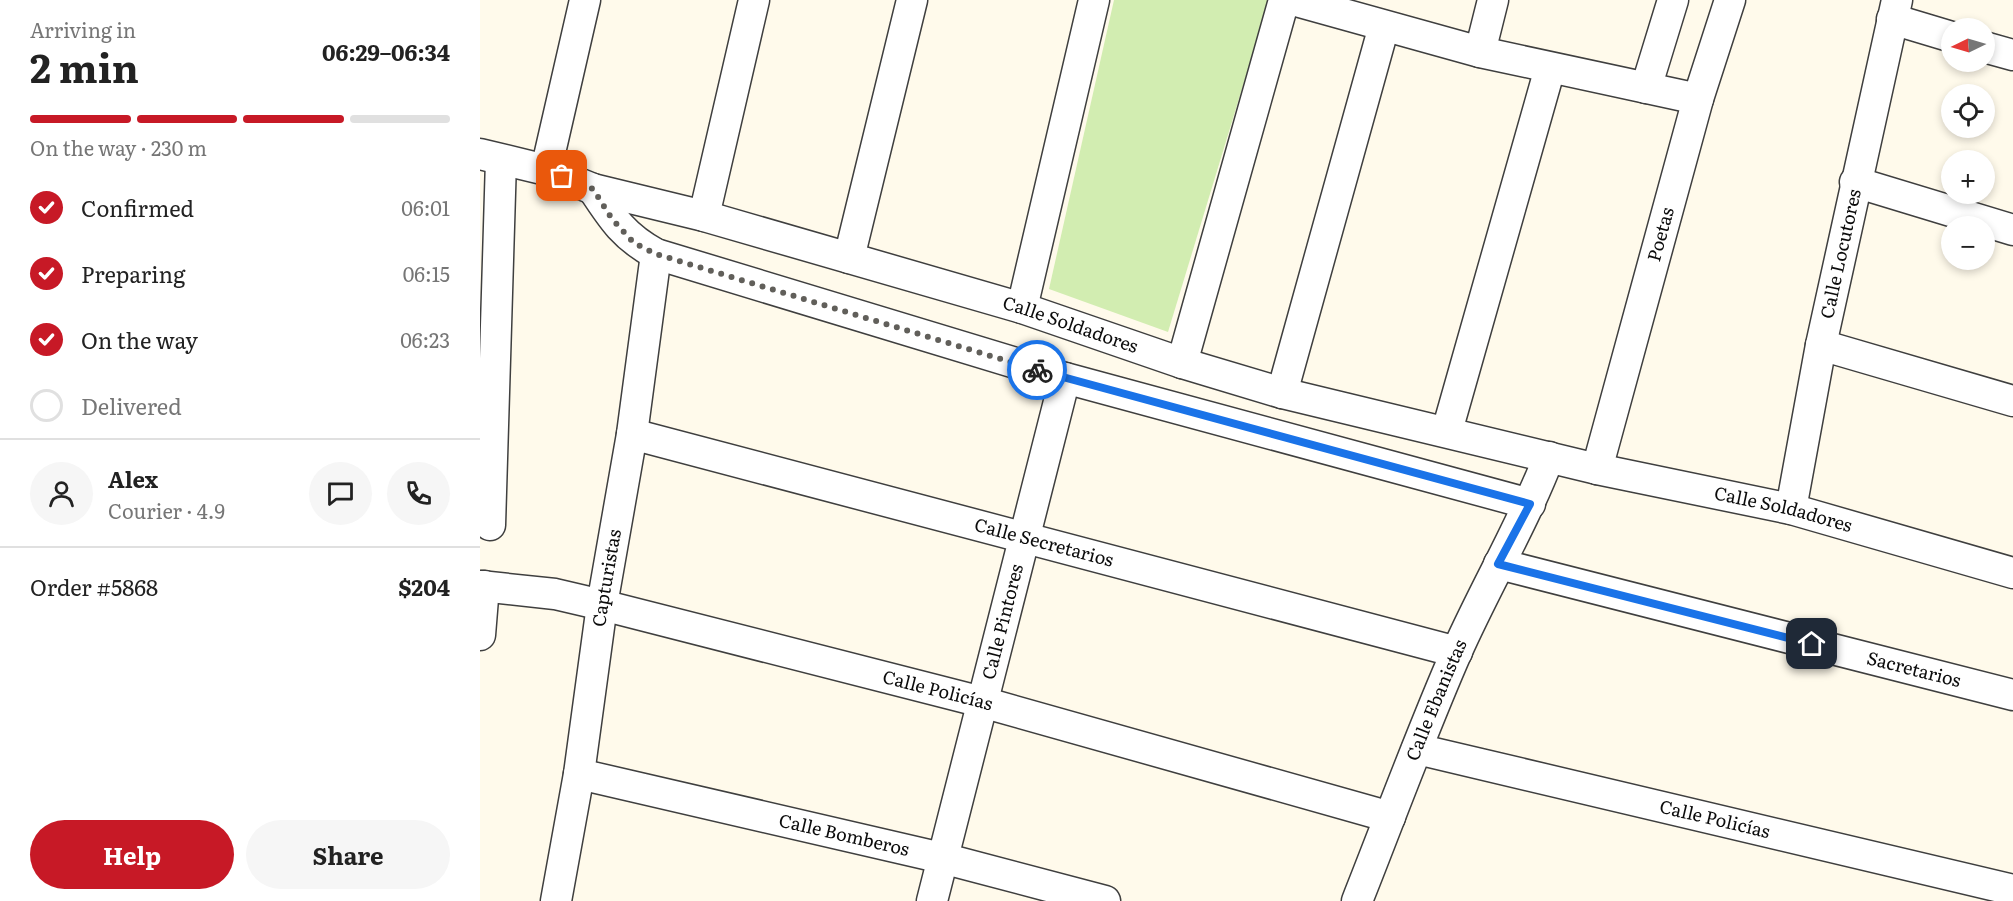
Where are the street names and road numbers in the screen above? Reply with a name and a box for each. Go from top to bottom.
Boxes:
street label: Calle Locutores [1812,186,1867,321]
street label: Poetas [1639,204,1680,264]
street label: Calle Soldadores [1000,288,1142,359]
street label: Calle Soldadores [1712,479,1856,538]
street label: Calle Secretarios [972,510,1117,573]
street label: Capturistas [584,527,627,628]
street label: Calle Pintores [974,561,1029,682]
street label: Calle Ebanistas [1398,634,1473,764]
street label: Sacretarios [1864,643,1964,693]
street label: Calle Policías [880,662,996,716]
street label: Calle Policías [1657,792,1773,844]
street label: Calle Bomberos [776,806,912,862]

